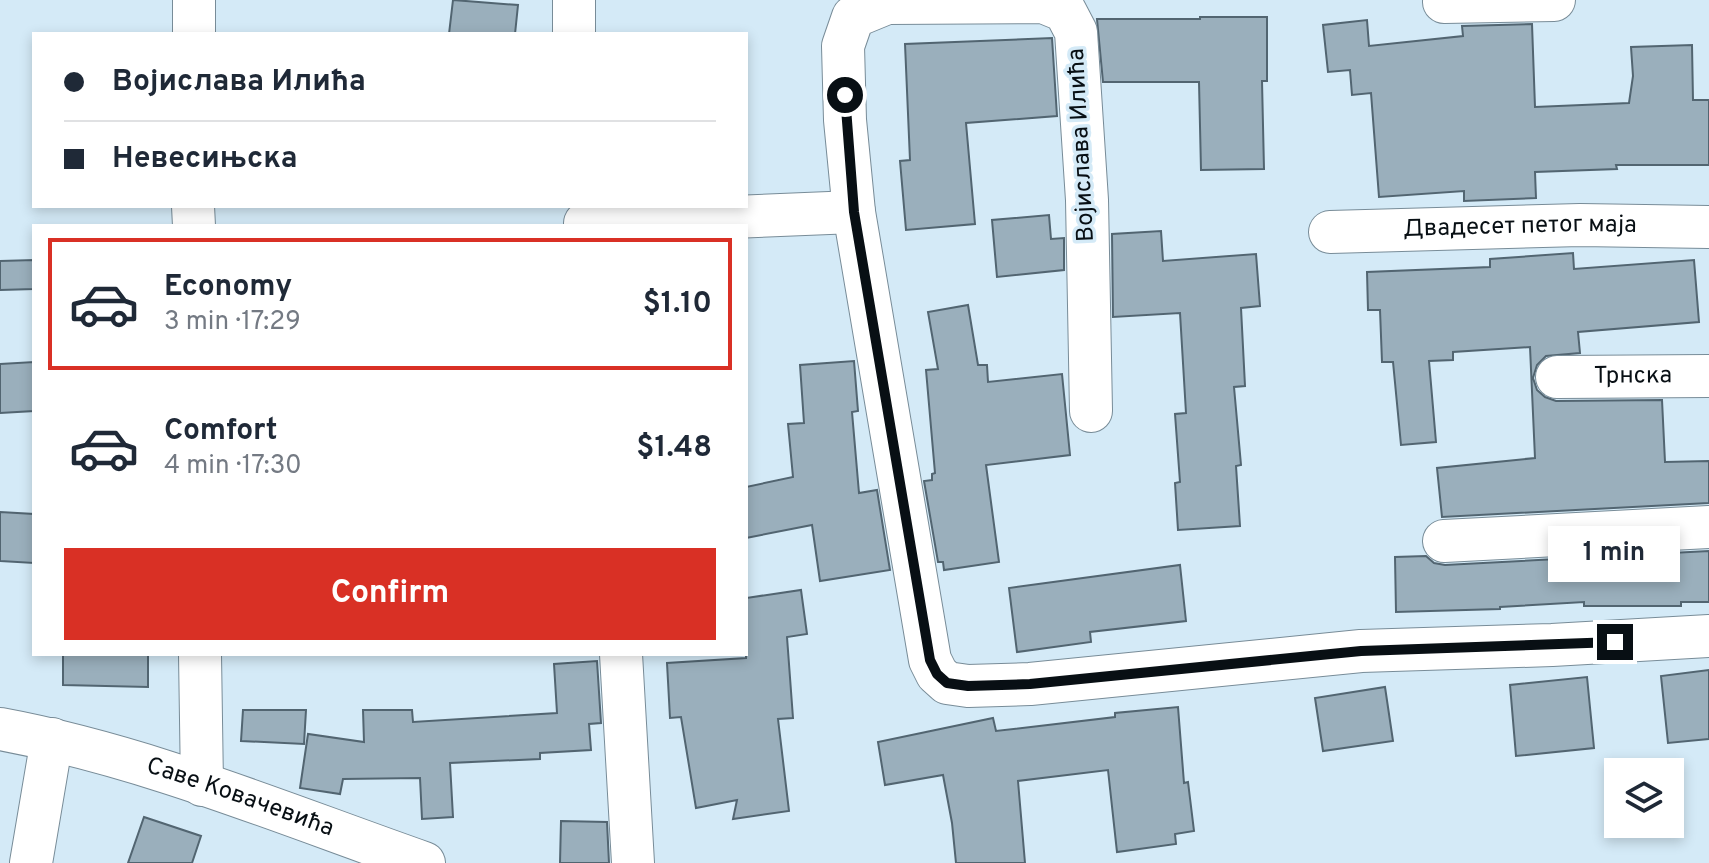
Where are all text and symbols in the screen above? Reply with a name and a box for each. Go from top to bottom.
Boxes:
street label: Војислава Илића [1062,47,1102,243]
text: Војислава Илића [112,64,366,101]
route start [827,77,863,113]
text: Невесињска [112,141,297,178]
street label: Двадесет петог маја [1403,210,1637,245]
icon: car [68,268,140,340]
text: Economy [164,269,292,306]
text: $1.10 [643,286,712,323]
text: 3 min · 17:29 [164,306,301,339]
street label: Трнска [1594,361,1672,392]
icon: car [68,412,140,484]
text: Comfort [164,413,277,450]
text: $1.48 [636,430,712,467]
text: 4 min · 17:30 [164,450,302,483]
callout: 1 min [1549,526,1681,582]
text: 1 min [1583,537,1645,570]
button: Confirm [64,548,716,640]
route end [1597,624,1633,660]
street label: Саве Ковачевића [143,752,338,844]
map controls [1604,758,1684,838]
button: layers [1604,758,1684,838]

